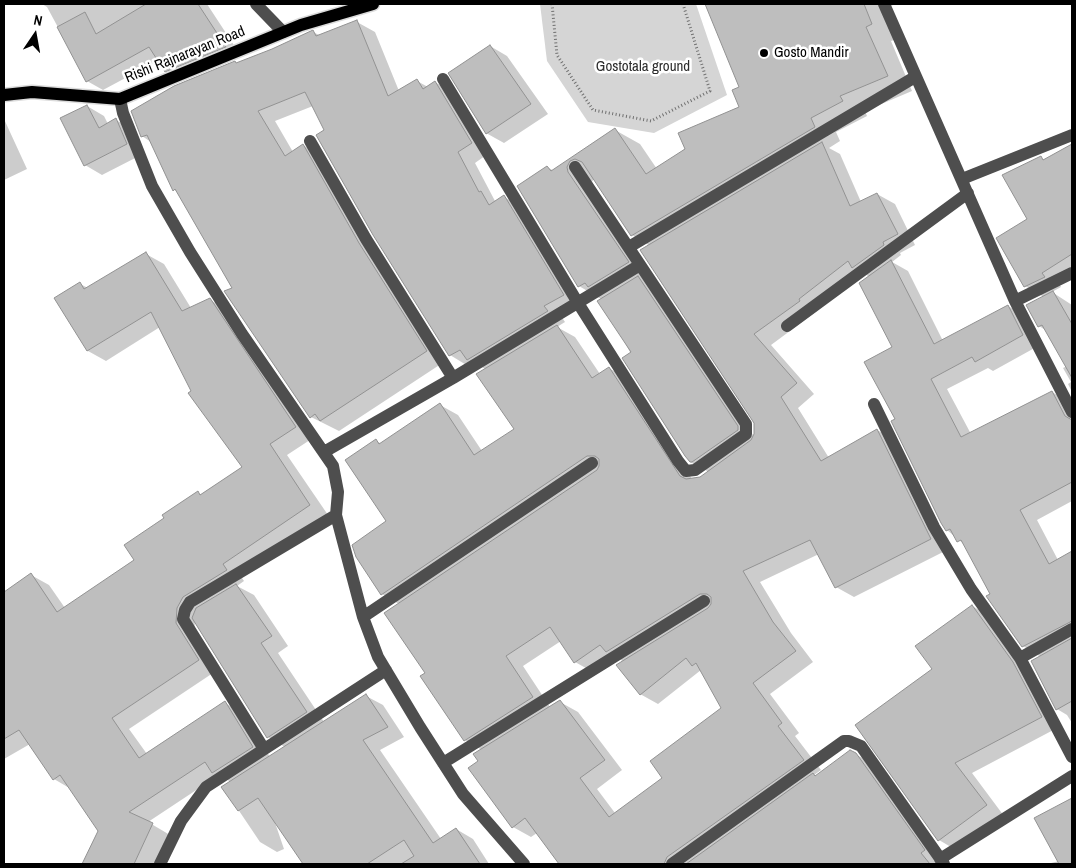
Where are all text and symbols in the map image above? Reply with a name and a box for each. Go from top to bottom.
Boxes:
north arrow [10,10,60,60]
text: N [32,11,44,30]
street label: Rishi Rajnarayan Road [122,23,248,87]
place label: Gosto Mandir [774,44,849,62]
marker: Gosto Mandir [758,47,770,59]
park label: Gostotala ground [596,58,690,76]

